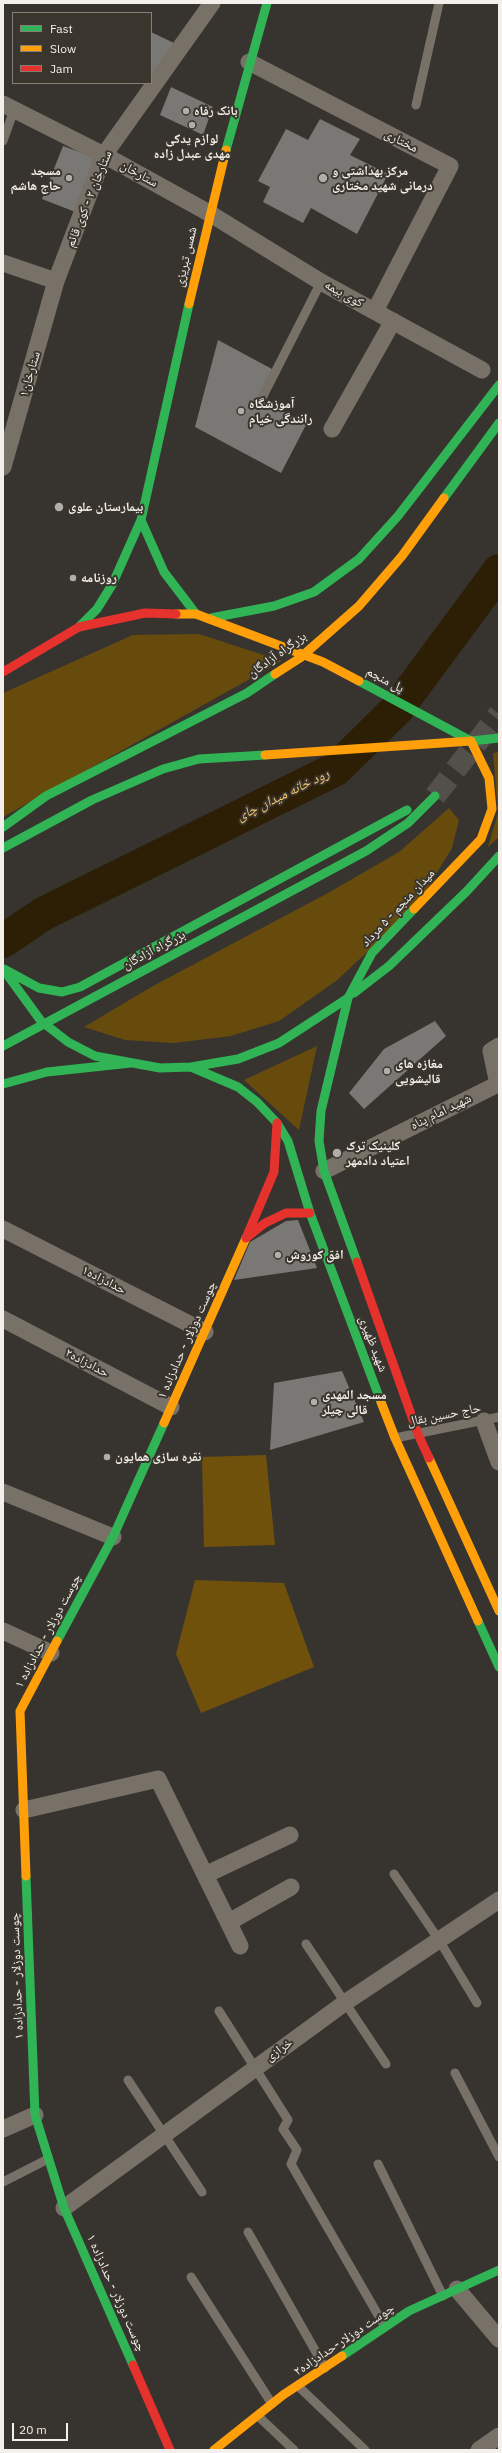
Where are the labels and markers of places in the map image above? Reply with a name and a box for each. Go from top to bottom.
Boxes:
place label: بانک رفاه [194,103,238,119]
marker: بانک رفاه [181,106,191,116]
marker: لوازم یدکی مهدی عبدل زاده [187,120,197,130]
place label: لوازم یدکی مهدی عبدل زاده [154,131,230,162]
place label: مسجد حاج هاشم [10,163,61,194]
place label: مرکز بهداشتی و درمانی شهید مختاری [332,163,433,194]
marker: مرکز بهداشتی و درمانی شهید مختاری [317,172,329,184]
marker: مسجد حاج هاشم [64,173,74,183]
place label: آموزشگاه رانندگی خیام [249,396,312,427]
marker: آموزشگاه رانندگی خیام [236,406,246,416]
place label: بیمارستان علوی [68,499,143,515]
marker: بیمارستان علوی [53,501,65,513]
place label: روزنامه [81,570,117,586]
marker: روزنامه [68,573,78,583]
place label: مغازه های قالیشویی [395,1056,443,1087]
marker: مغازه های قالیشویی [382,1066,392,1076]
place label: کلینیک ترک اعتیاد دادمهر [346,1138,410,1169]
marker: کلینیک ترک اعتیاد دادمهر [331,1147,343,1159]
place label: افق کوروش [286,1247,344,1263]
marker: افق کوروش [273,1250,283,1260]
place label: مسجد المهدی قالی چیلر [322,1387,387,1418]
marker: مسجد المهدی قالی چیلر [309,1397,319,1407]
place label: نقره سازی همایون [115,1449,201,1465]
marker: نقره سازی همایون [102,1452,112,1462]

